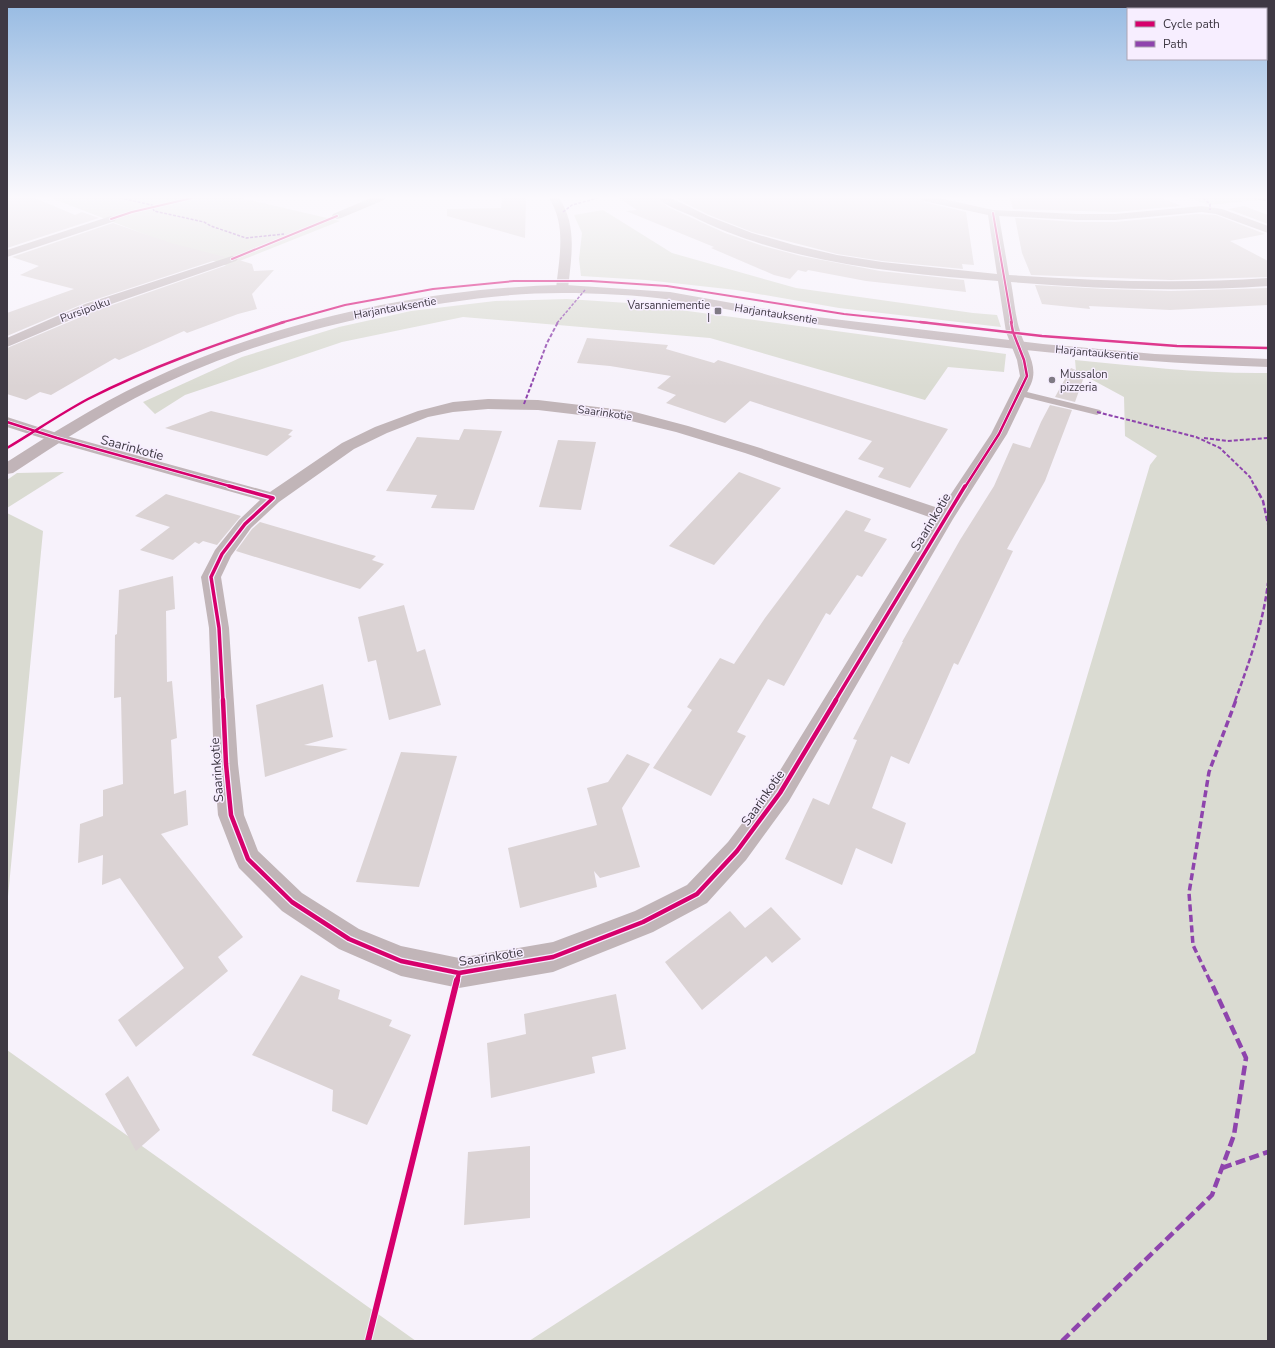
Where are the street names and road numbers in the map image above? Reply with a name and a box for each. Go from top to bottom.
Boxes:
street label: Harjantauksentie [352,293,438,323]
street label: Pursipolku [58,294,112,326]
street label: Harjantauksentie [733,300,819,328]
street label: Harjantauksentie [1055,342,1139,364]
street label: Saarinkotie [577,402,633,424]
street label: Saarinkotie [98,431,166,465]
street label: Saarinkotie [907,490,955,554]
street label: Saarinkotie [206,737,228,803]
street label: Saarinkotie [737,766,789,830]
street label: Saarinkotie [458,943,524,971]

